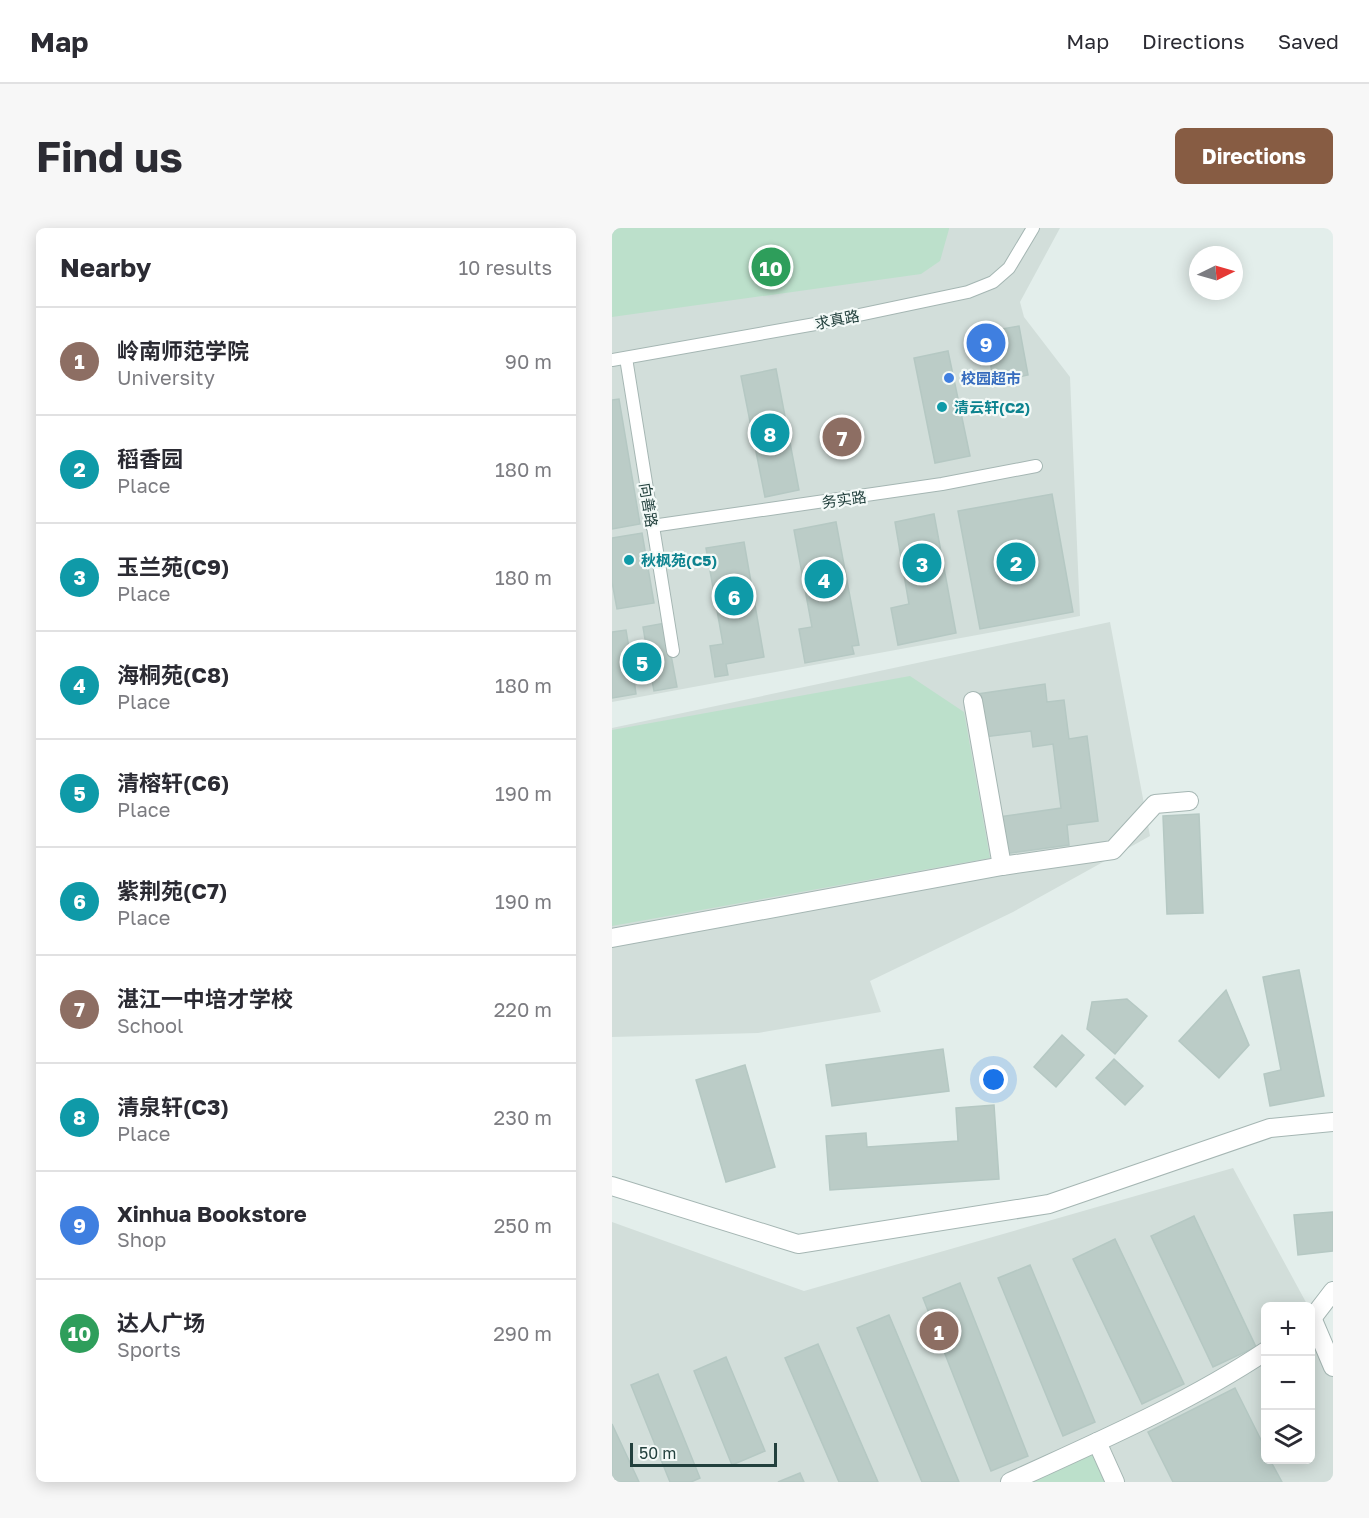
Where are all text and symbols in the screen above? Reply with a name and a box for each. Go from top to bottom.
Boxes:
text: Map [30,25,88,58]
text: Map [1066,28,1109,54]
text: Directions [1142,28,1245,54]
text: Saved [1278,28,1339,54]
button: Directions [1175,128,1333,184]
text: Find us [36,131,183,181]
pin: 10 [752,244,790,290]
north arrow [1189,246,1243,300]
text: Nearby [60,252,151,283]
text: 10 results [458,255,552,279]
street label: 求真路 [813,306,861,332]
pin: 9 [966,320,1006,366]
text: 岭南师范学院 [117,337,249,364]
text: 1 [74,349,85,373]
text: 90 m [505,349,552,373]
text: University [117,365,215,389]
place label: 校园超市 [961,369,1021,387]
marker: 校园超市 [942,371,956,385]
place label: 清云轩(C2) [954,398,1030,416]
marker: 清云轩(C2) [935,400,949,414]
pin: 8 [750,410,790,456]
pin: 7 [822,414,862,460]
text: 稻香园 [117,445,183,472]
text: 2 [73,457,86,481]
text: 180 m [495,457,552,481]
text: Place [117,473,170,497]
street label: 向善路 [637,481,661,529]
street label: 务实路 [820,487,868,511]
pin: 3 [902,540,942,586]
pin: 2 [996,540,1036,584]
place label: 秋枫苑(C5) [641,551,717,569]
text: 玉兰苑(C9) [117,553,229,580]
marker: 秋枫苑(C5) [622,553,636,567]
pin: 4 [804,556,844,602]
text: 3 [73,565,86,589]
text: 180 m [495,565,552,589]
pin: 6 [714,574,754,619]
text: Place [117,581,170,605]
pin: 5 [622,640,662,684]
text: 海桐苑(C8) [117,661,229,688]
text: 4 [73,673,86,697]
text: 180 m [495,673,552,697]
text: Place [117,689,170,713]
text: 清榕轩(C6) [117,769,229,796]
text: 5 [73,781,86,805]
text: 190 m [495,781,552,805]
text: Place [117,797,170,821]
text: 紫荆苑(C7) [117,877,227,904]
text: 6 [73,889,86,913]
text: 190 m [495,889,552,913]
text: Place [117,905,170,929]
text: 湛江一中培才学校 [117,985,293,1012]
text: 7 [74,997,85,1021]
text: 220 m [494,997,552,1021]
text: School [117,1013,183,1037]
your location [979,1065,1008,1094]
text: 清泉轩(C3) [117,1093,229,1120]
text: 8 [73,1105,86,1129]
text: 230 m [494,1105,552,1129]
text: Place [117,1121,170,1145]
text: Xinhua Bookstore [117,1200,307,1227]
text: 9 [73,1213,86,1237]
text: 250 m [494,1213,552,1237]
text: Shop [117,1227,166,1251]
map controls [1261,1302,1315,1464]
button: + [1261,1302,1315,1356]
pin: 1 [920,1308,958,1354]
text: 达人广场 [117,1309,205,1336]
text: 10 [68,1321,91,1345]
text: 290 m [493,1321,552,1345]
text: Sports [117,1337,181,1361]
button: − [1261,1356,1315,1410]
button: layers [1261,1410,1315,1464]
scale bar [630,1440,777,1468]
text: 50 m [639,1443,676,1463]

